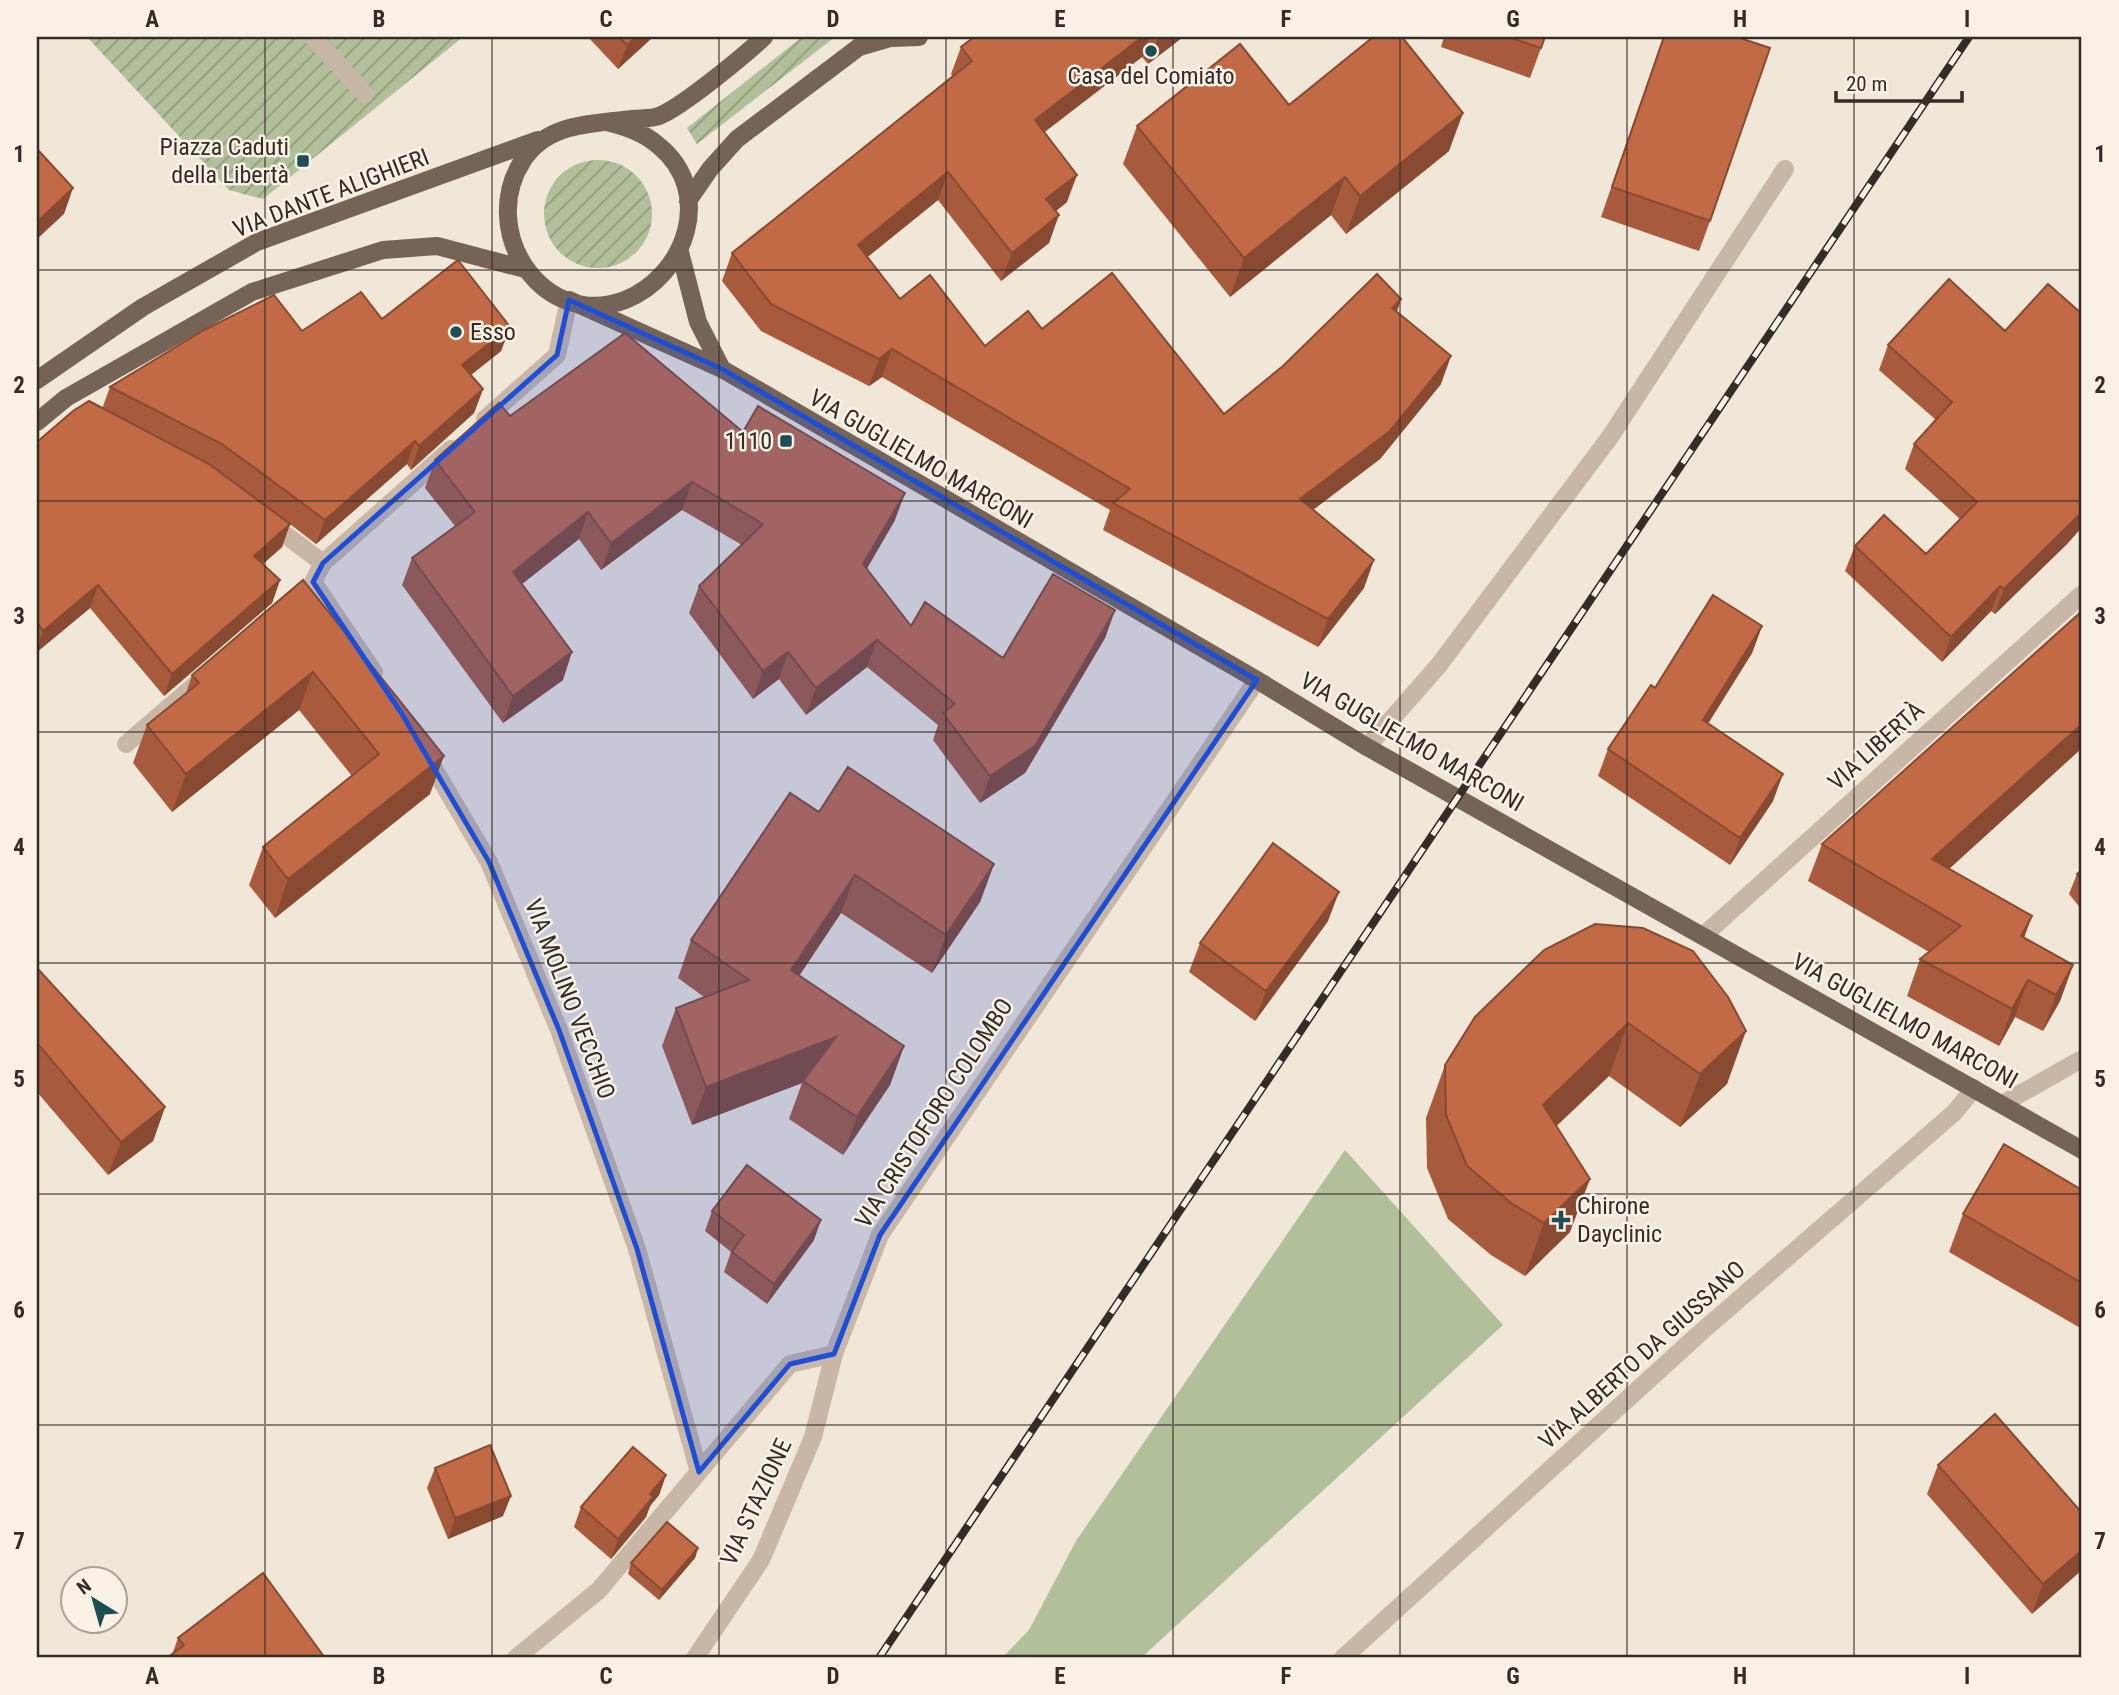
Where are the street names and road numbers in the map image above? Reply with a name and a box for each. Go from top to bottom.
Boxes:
street label: VIA DANTE ALIGHIERI [229,143,433,243]
street label: VIA GUGLIELMO MARCONI [804,384,1038,534]
street label: VIA GUGLIELMO MARCONI [1295,667,1529,817]
street label: VIA LIBERTÀ [1823,696,1930,796]
street label: VIA MOLINO VECCHIO [519,895,621,1103]
street label: VIA GUGLIELMO MARCONI [1787,947,2023,1095]
street label: VIA CRISTOFORO COLOMBO [849,993,1019,1233]
street label: VIA ALBERTO DA GIUSSANO [1533,1255,1751,1455]
street label: VIA STAZIONE [714,1434,798,1570]

